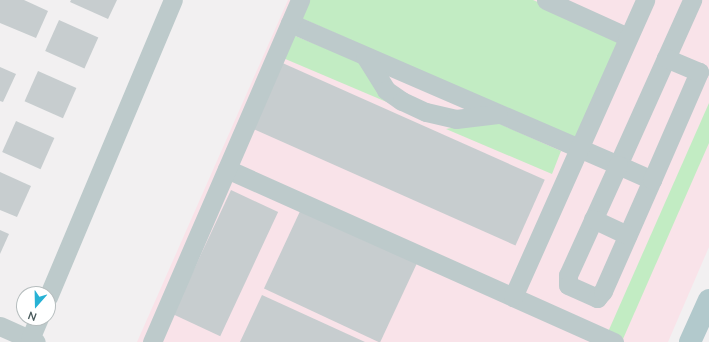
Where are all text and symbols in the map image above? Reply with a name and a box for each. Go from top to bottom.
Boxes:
north arrow [16,286,56,326]
text: N [26,308,39,324]

